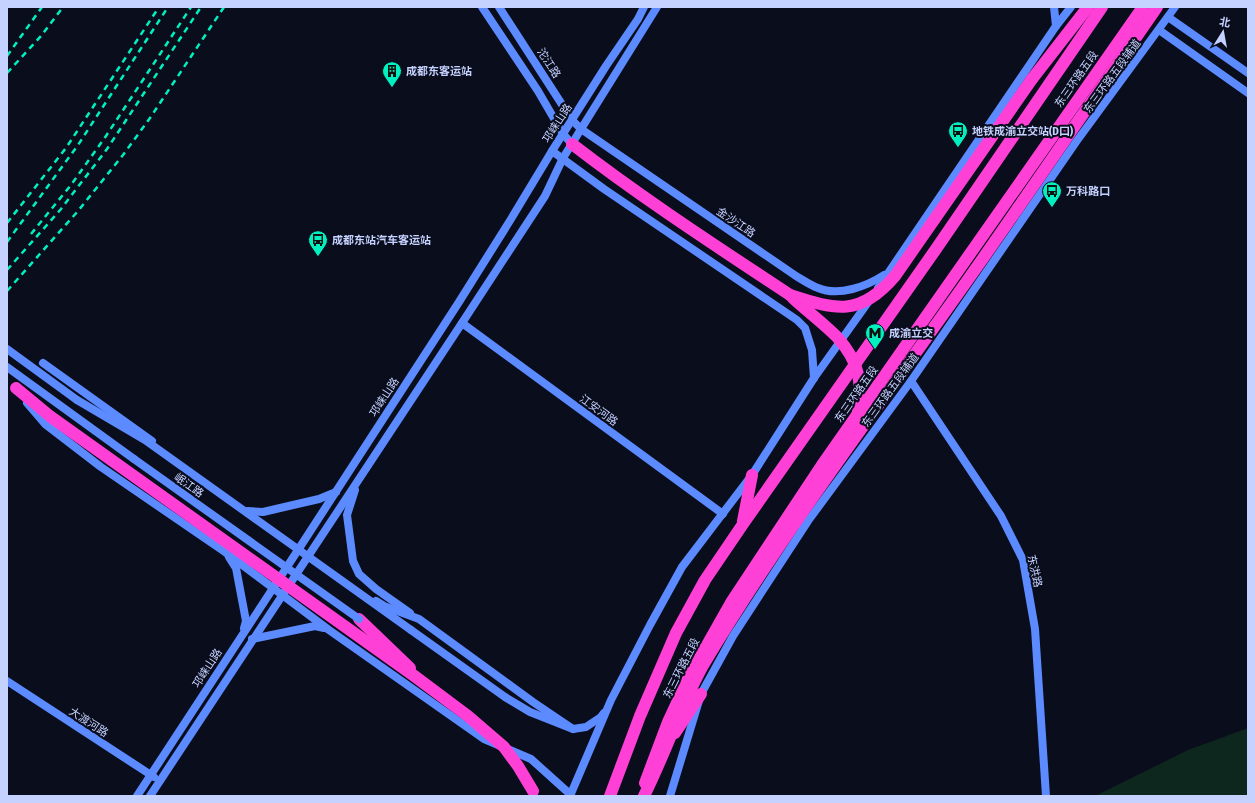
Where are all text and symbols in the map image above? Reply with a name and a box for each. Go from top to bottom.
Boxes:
north arrow [1203,12,1243,52]
text: 北 [1218,15,1231,30]
street label: 东三环路五段辅道 [1081,37,1144,116]
street label: 沱江路 [534,46,563,81]
street label: 东三环路五段 [1052,49,1101,110]
building icon: 成都东客运站 [381,60,403,88]
place label: 成都东客运站 [406,65,472,78]
street label: 邛崃山路 [540,101,575,145]
bus stop icon: 地铁成渝立交站(D口) [947,120,969,148]
place label: 地铁成渝立交站(D口) [972,125,1074,138]
bus stop icon: 万科路口 [1041,180,1063,208]
place label: 万科路口 [1066,185,1110,198]
street label: 金沙江路 [714,205,758,240]
bus stop icon: 成都东站汽车客运站 [307,229,329,257]
place label: 成都东站汽车客运站 [332,234,431,247]
metro station icon: 成渝立交 [864,322,886,350]
place label: 成渝立交 [889,327,933,340]
street label: 东三环路五段辅道 [859,351,922,430]
street label: 东三环路五段 [832,364,881,425]
street label: 邛崃山路 [367,375,402,419]
street label: 江安河路 [577,392,620,429]
street label: 岷江路 [171,471,206,500]
street label: 东洪路 [1024,554,1045,589]
street label: 东三环路五段 [661,636,702,701]
street label: 邛崃山路 [190,646,225,690]
street label: 大渡河路 [67,705,111,740]

